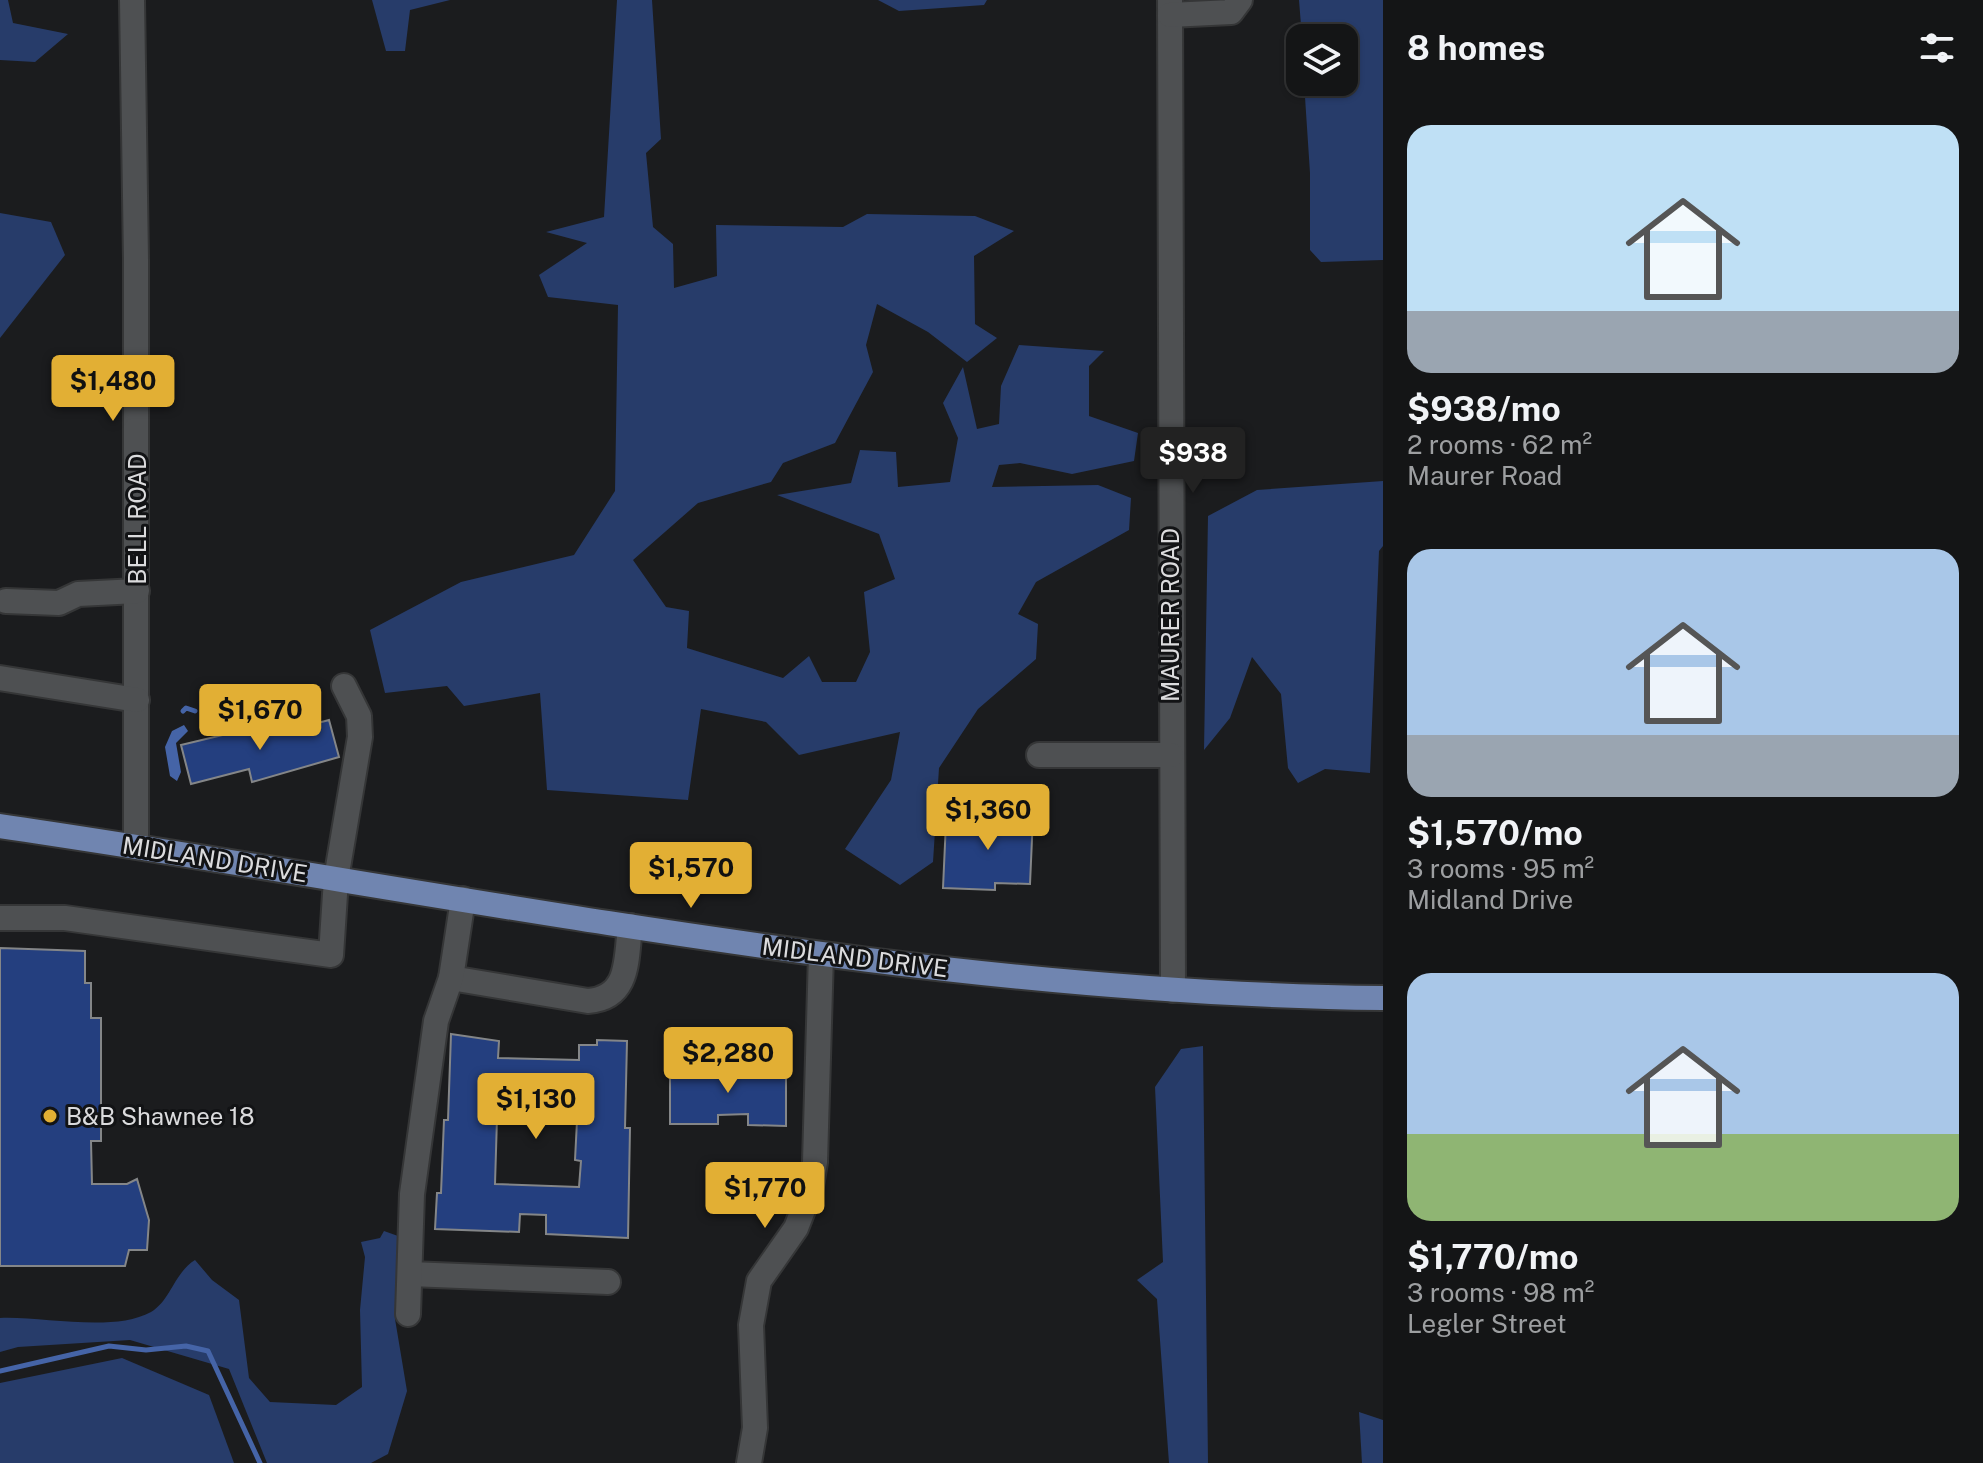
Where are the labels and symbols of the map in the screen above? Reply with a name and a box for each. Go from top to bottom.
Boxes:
pin: $1,480 [48,355,178,423]
pin: $938 [1146,427,1240,495]
street label: BELL ROAD [123,453,151,585]
street label: MAURER ROAD [1156,528,1184,702]
pin: $1,670 [195,684,325,752]
pin: $1,360 [923,784,1053,852]
street label: MIDLAND DRIVE [120,831,310,887]
pin: $1,570 [626,842,756,910]
street label: MIDLAND DRIVE [760,932,950,982]
pin: $2,280 [663,1027,793,1095]
pin: $1,130 [471,1073,601,1141]
place label: B&B Shawnee 18 [66,1102,254,1130]
marker: B&B Shawnee 18 [41,1107,59,1125]
pin: $1,770 [700,1162,830,1230]

